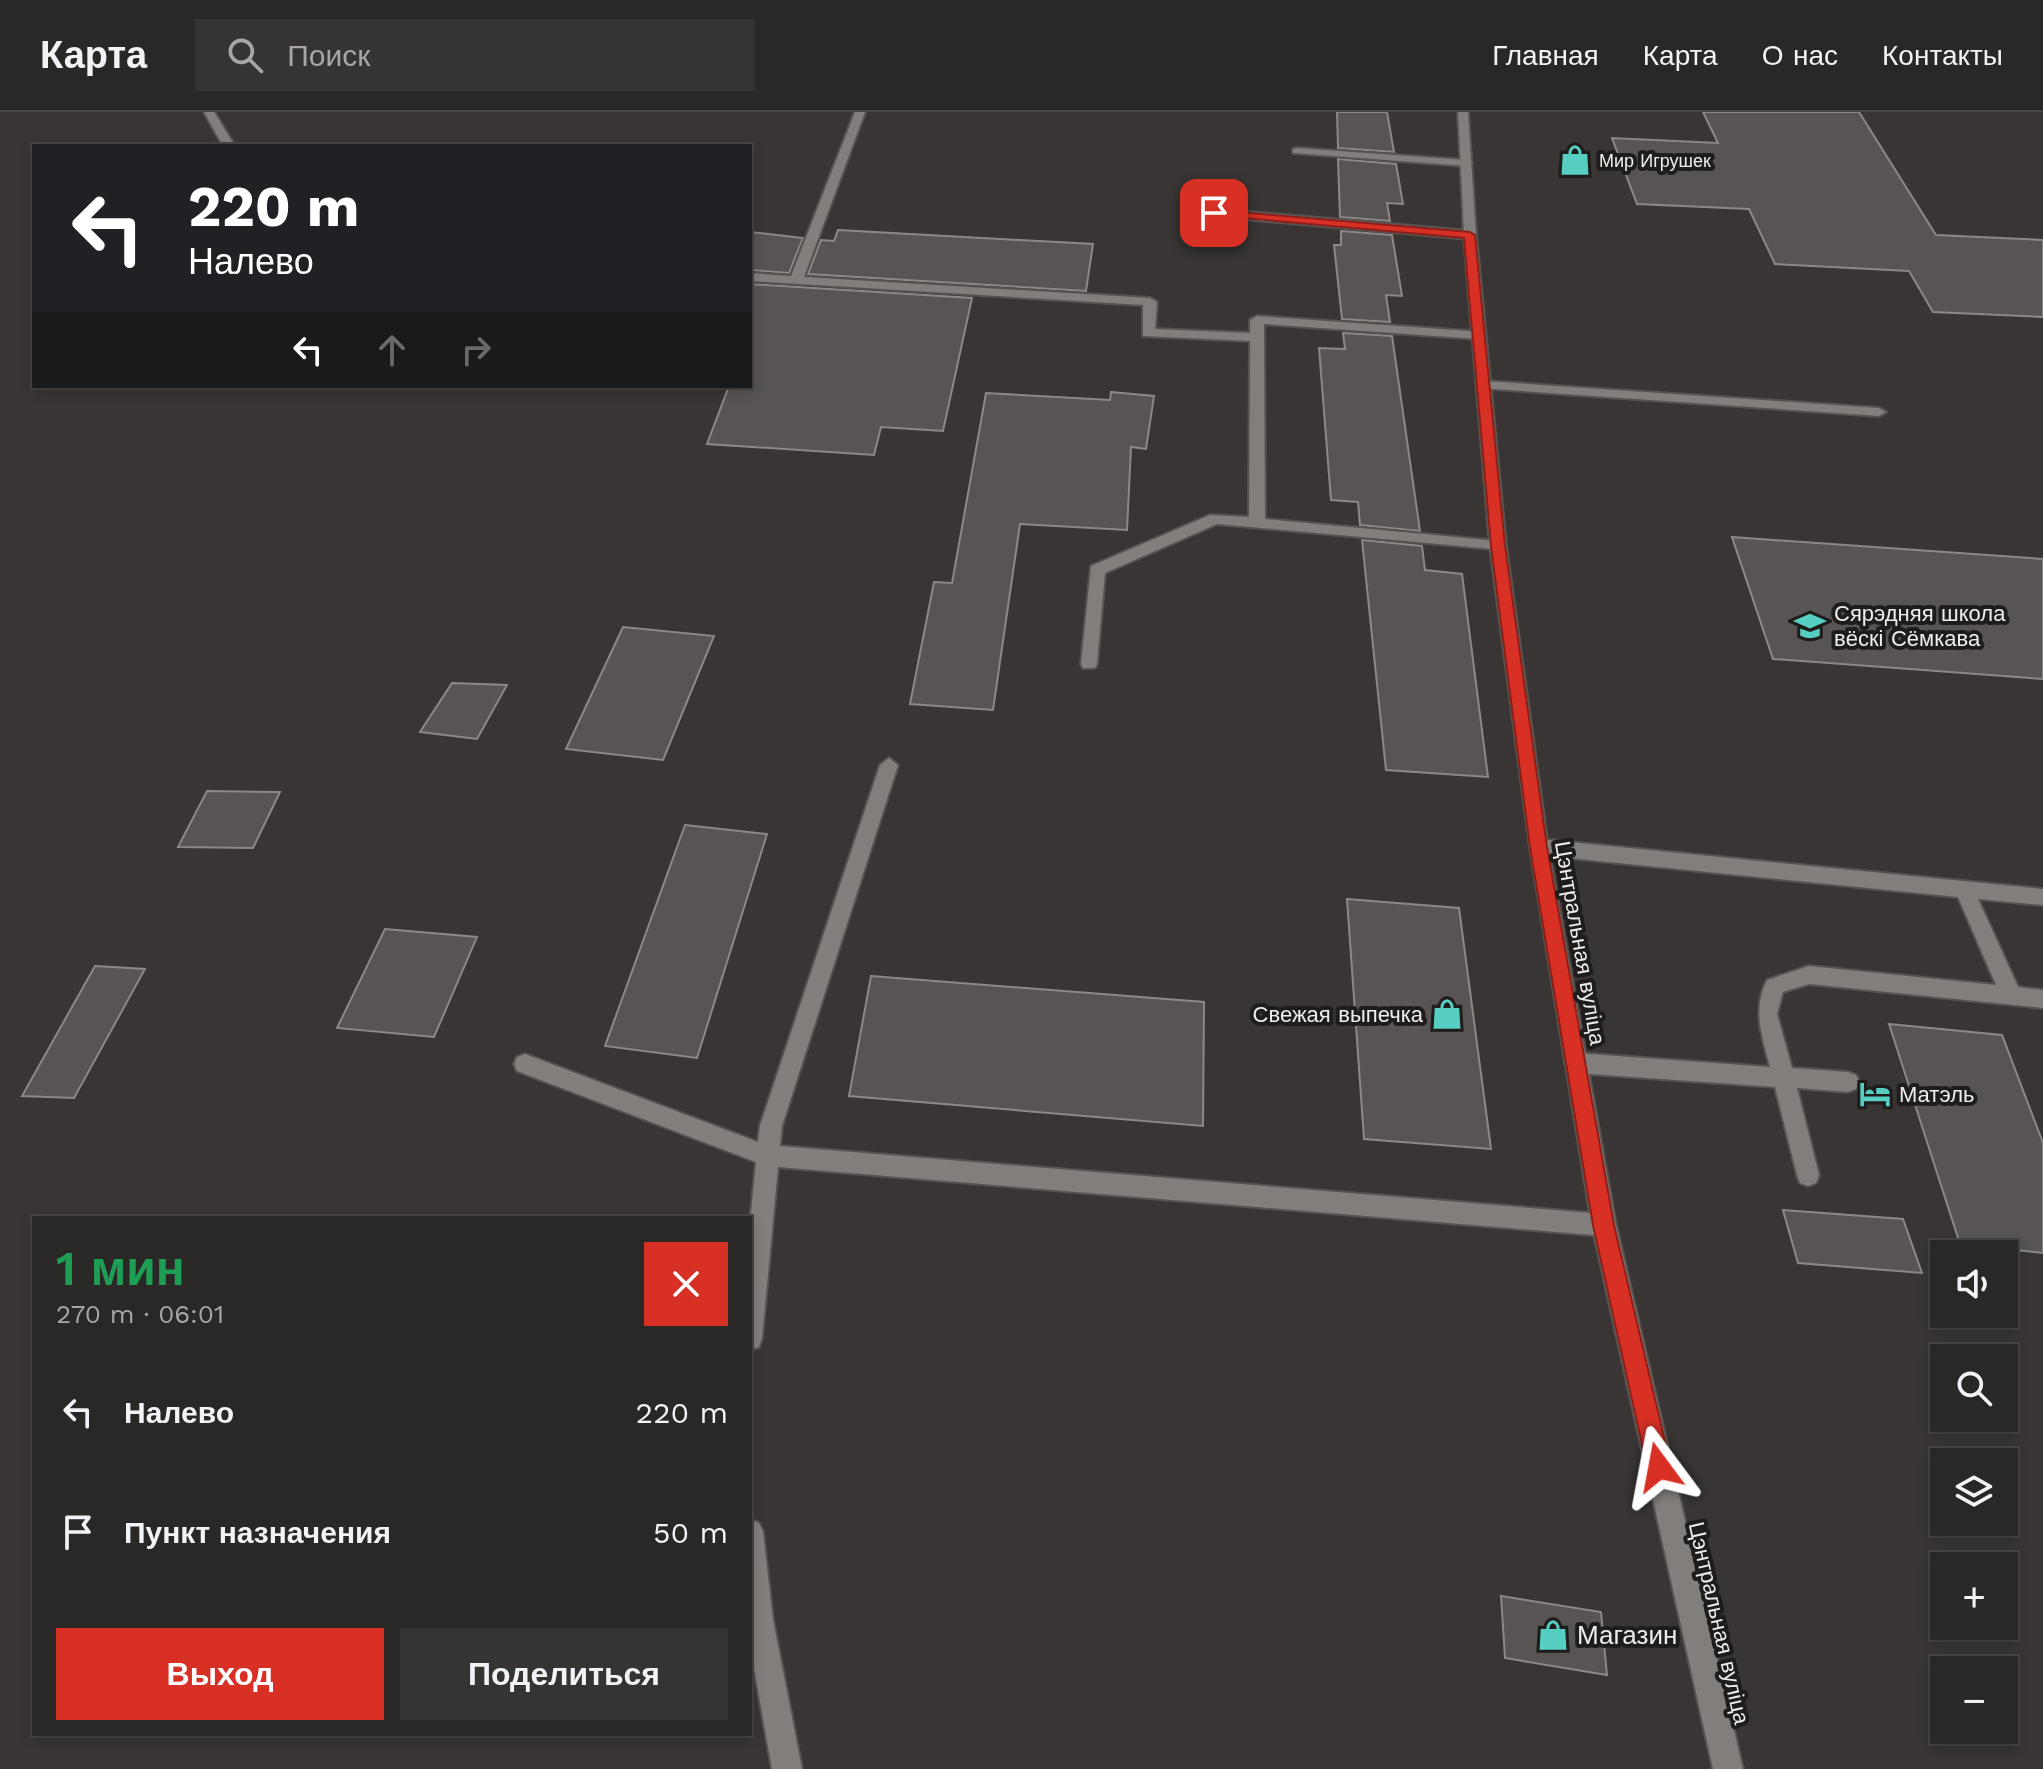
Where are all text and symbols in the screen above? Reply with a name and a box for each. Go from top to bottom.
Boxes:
search box [195,19,755,91]
text: Карта [40,33,147,77]
icon: search [223,33,267,77]
text: Поиск [287,38,370,73]
text: Главная [1492,39,1599,72]
text: Карта [1643,39,1718,72]
text: О нас [1762,39,1838,72]
text: Контакты [1882,39,2003,72]
shop icon: Мир Игрушек [1558,143,1592,177]
place label: Мир Игрушек [1599,150,1711,171]
text: 220 m [188,174,360,240]
icon: left [56,176,160,280]
pin [1180,179,1248,247]
icon: arrive [1192,191,1236,235]
text: Налево [188,241,314,283]
icon: left [286,328,330,372]
icon: ahead [370,328,414,372]
icon: right [454,328,498,372]
place label: Сярэдняя школа вёскі Сёмкава [1834,601,2006,651]
school or university icon: Сярэдняя школа вёскі Сёмкава [1793,609,1827,643]
street label: Цэнтральная вуліца [1550,839,1610,1048]
shop icon: Свежая выпечка [1430,997,1464,1031]
place label: Свежая выпечка [1253,1002,1424,1027]
hotel icon: Матэль [1858,1077,1892,1111]
place label: Матэль [1899,1082,1974,1107]
text: 1 мин [56,1240,185,1297]
map controls [1930,1240,2018,1744]
button: sound [1930,1240,2018,1328]
button: close [644,1242,728,1326]
text: 270 m · 06:01 [56,1299,224,1329]
button: search [1930,1344,2018,1432]
icon: left [56,1390,100,1434]
text: Налево [124,1395,234,1430]
text: 220 m [636,1395,728,1430]
position arrow [1617,1425,1701,1509]
button: layers [1930,1448,2018,1536]
icon: arrive [56,1510,100,1554]
text: Пункт назначения [124,1515,391,1550]
text: 50 m [653,1515,728,1550]
street label: Цэнтральная вуліца [1684,1520,1755,1727]
button: + [1930,1552,2018,1640]
shop icon: Магазин [1536,1618,1570,1652]
place label: Магазин [1577,1620,1677,1650]
button: Выход [56,1628,384,1720]
button: Поделиться [400,1628,728,1720]
button: − [1930,1656,2018,1744]

